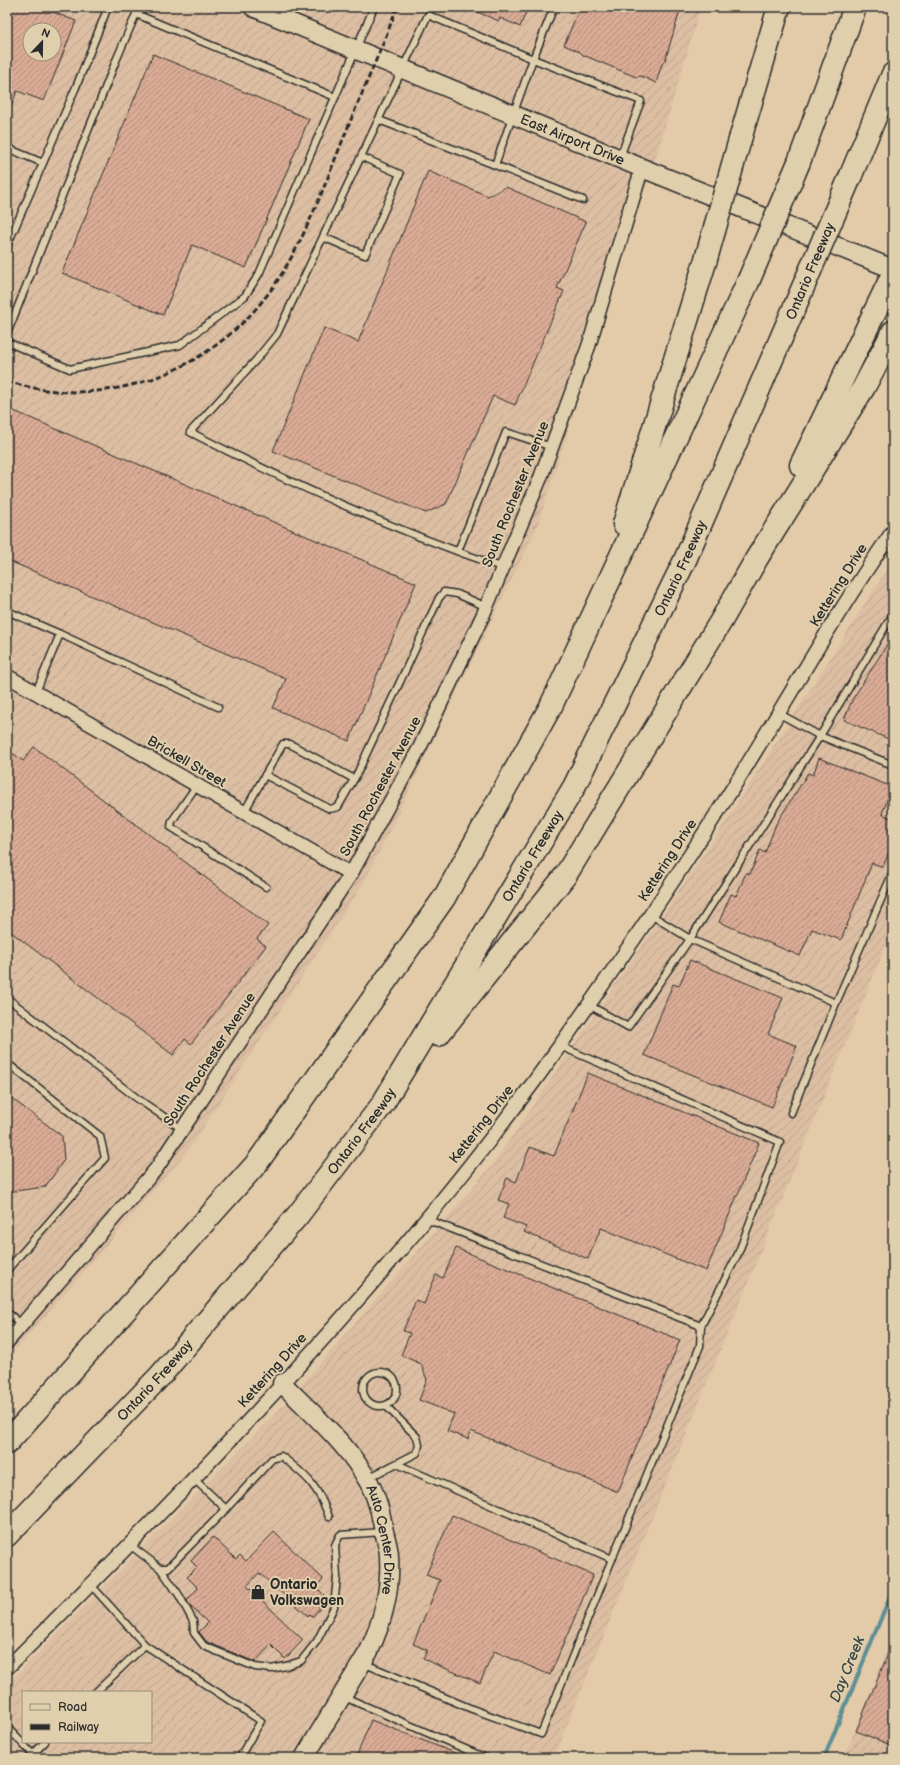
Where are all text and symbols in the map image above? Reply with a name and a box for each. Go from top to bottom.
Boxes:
north arrow [22,22,62,62]
text: N [39,26,52,41]
street label: East Airport Drive [518,111,627,169]
street label: Ontario Freeway [782,220,839,322]
street label: South Rochester Avenue [478,419,553,570]
street label: Ontario Freeway [651,517,710,619]
street label: Kettering Drive [806,541,871,630]
street label: South Rochester Avenue [336,713,425,859]
street label: Brickell Street [144,732,230,791]
street label: Ontario Freeway [499,807,567,905]
street label: Kettering Drive [635,816,700,905]
street label: South Rochester Avenue [160,989,259,1129]
street label: Kettering Drive [446,1082,517,1167]
street label: Ontario Freeway [324,1084,400,1178]
street label: Kettering Drive [234,1329,310,1411]
street label: Ontario Freeway [114,1336,197,1424]
street label: Auto Center Drive [362,1482,397,1596]
place label: Ontario Volkswagen [270,1576,344,1609]
shop icon: Ontario Volkswagen [249,1583,267,1601]
water label: Day Creek [826,1633,870,1705]
legend [22,1691,152,1743]
text: Road [58,1700,87,1715]
text: Railway [58,1720,100,1735]

